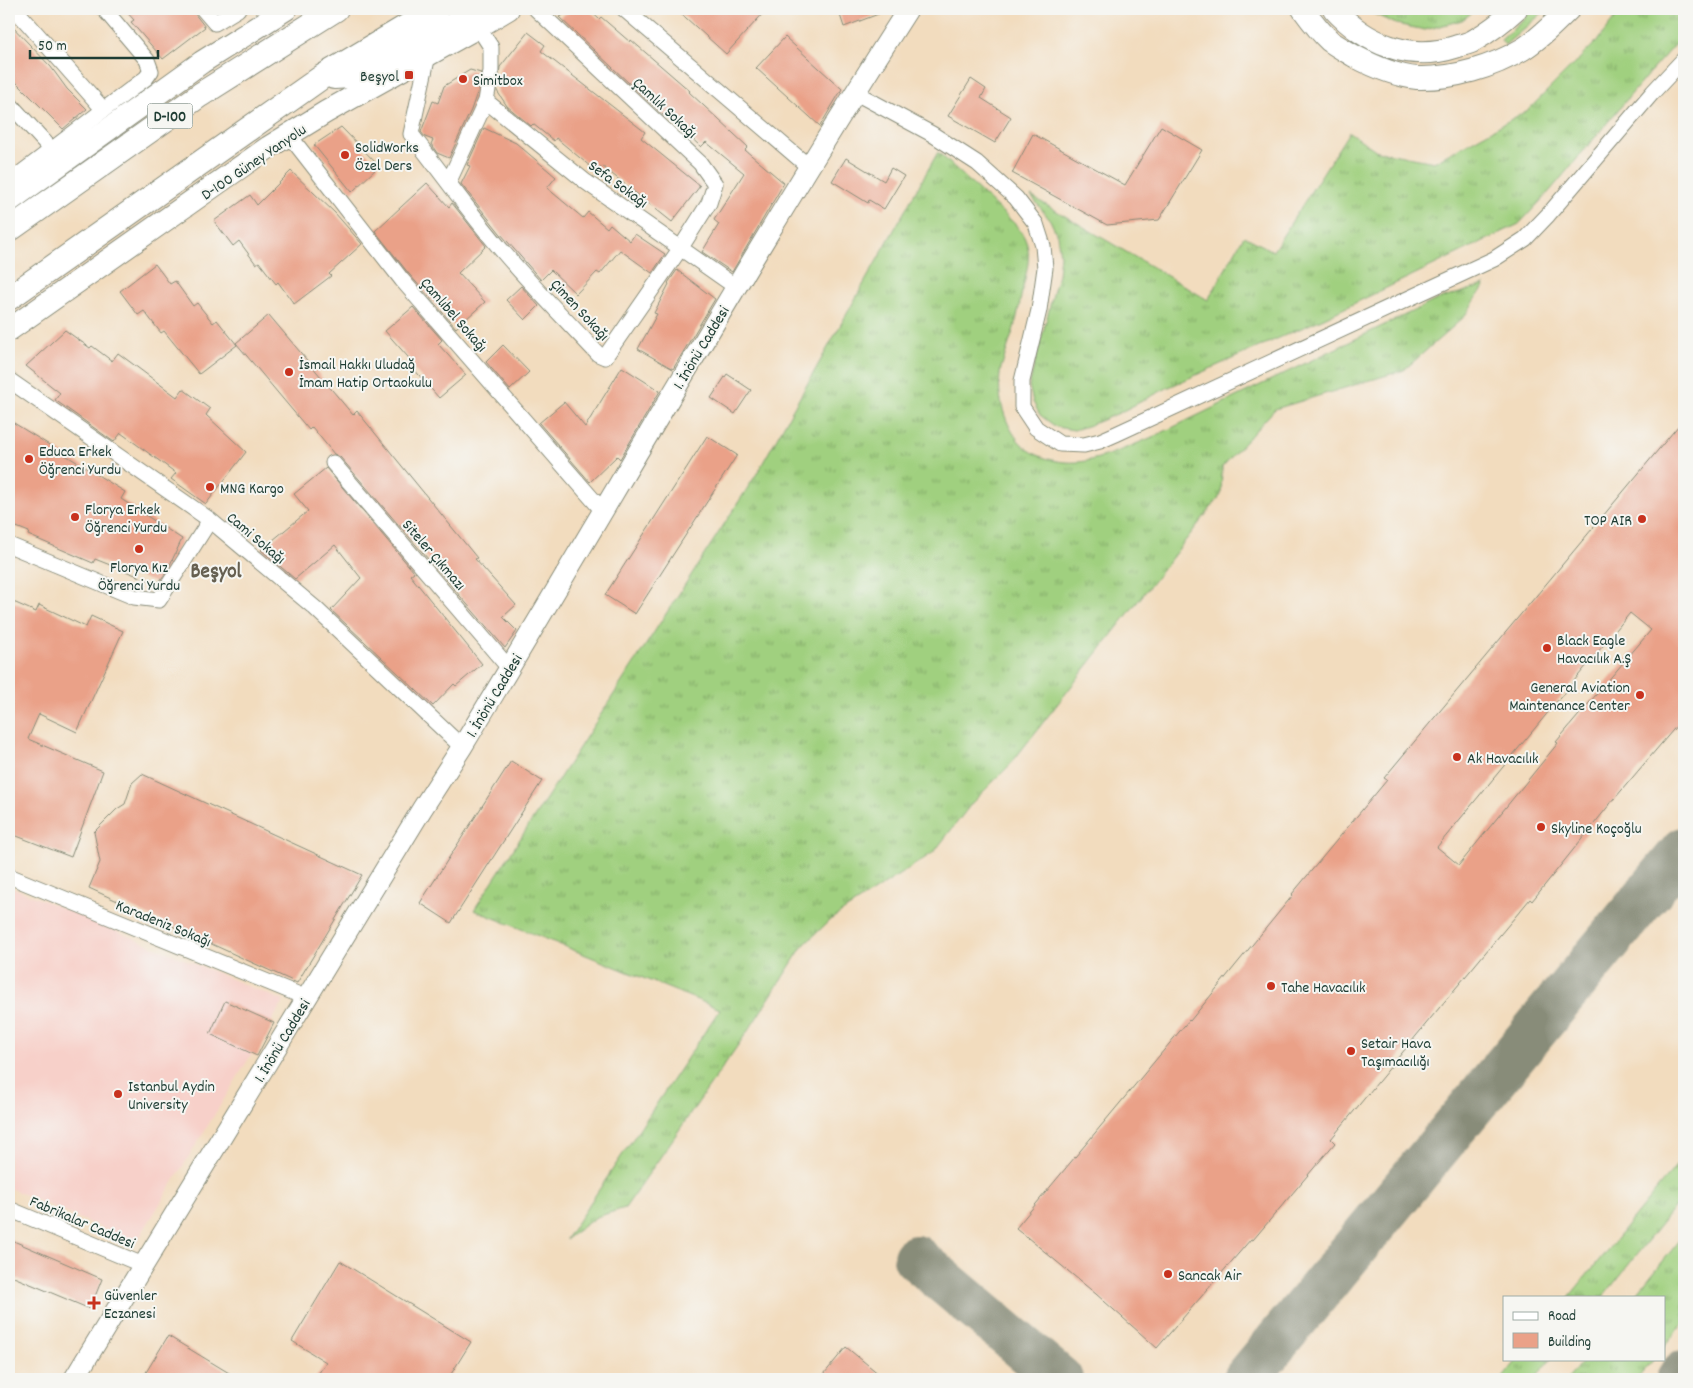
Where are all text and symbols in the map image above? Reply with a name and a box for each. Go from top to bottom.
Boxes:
scale bar [30,28,158,60]
text: 50 m [38,36,67,58]
place label: Beşyol [360,66,399,89]
marker: Beşyol [403,69,415,81]
place label: Simitbox [473,70,523,93]
marker: Simitbox [457,73,469,85]
street label: Çamlık Sokağı [627,73,702,145]
road number: D-100 [148,104,192,128]
street label: D-100 Güney Yanyolu [197,119,312,207]
place label: SolidWorks Özel Ders [355,137,419,178]
marker: SolidWorks Özel Ders [339,149,351,161]
street label: Sefa Sokağı [583,155,652,215]
street label: Çamlıbel Sokağı [414,273,492,358]
street label: Çimen Sokağı [544,274,614,347]
street label: 1. İnönü Caddesi [668,302,736,394]
place label: İsmail Hakkı Uludağ İmam Hatip Ortaokulu [299,354,432,395]
marker: İsmail Hakkı Uludağ İmam Hatip Ortaokulu [283,366,295,378]
place label: Educa Erkek Öğrenci Yurdu [39,441,121,482]
marker: Educa Erkek Öğrenci Yurdu [23,453,35,465]
place label: MNG Kargo [220,478,284,501]
marker: MNG Kargo [204,481,216,493]
place label: Florya Erkek Öğrenci Yurdu [85,499,167,540]
street label: Cami Sokağı [221,507,290,571]
place label: TOP AIR [1584,510,1632,533]
marker: Florya Erkek Öğrenci Yurdu [69,511,81,523]
marker: TOP AIR [1636,513,1648,525]
street label: Siteler Çıkmazı [396,515,471,596]
marker: Florya Kız Öğrenci Yurdu [133,543,145,555]
place label: Florya Kız Öğrenci Yurdu [98,557,180,598]
district label: Beşyol [190,558,243,588]
place label: Black Eagle Havacılık A.Ş [1557,630,1632,671]
marker: Black Eagle Havacılık A.Ş [1541,642,1553,654]
street label: 1. İnönü Caddesi [461,650,529,742]
place label: General Aviation Maintenance Center [1509,677,1630,718]
marker: General Aviation Maintenance Center [1634,689,1646,701]
place label: Ak Havacılık [1467,748,1539,771]
marker: Ak Havacılık [1451,751,1463,763]
place label: Skyline Koçoğlu [1551,818,1642,841]
marker: Skyline Koçoğlu [1535,821,1547,833]
street label: Karadeniz Sokağı [112,895,214,954]
place label: Tahe Havacılık [1281,977,1366,1000]
marker: Tahe Havacılık [1265,980,1277,992]
street label: 1. İnönü Caddesi [249,995,317,1087]
place label: Setair Hava Taşımacılığı [1361,1033,1431,1074]
marker: Setair Hava Taşımacılığı [1345,1045,1357,1057]
place label: Istanbul Aydin University [128,1076,215,1117]
marker: Istanbul Aydin University [112,1088,124,1100]
street label: Fabrikalar Caddesi [26,1191,138,1256]
place label: Sancak Air [1178,1265,1242,1288]
marker: Sancak Air [1162,1268,1174,1280]
place label: Güvenler Eczanesi [104,1285,157,1326]
legend [1503,1296,1666,1360]
marker: Güvenler Eczanesi [88,1297,100,1309]
text: Road [1548,1306,1576,1328]
text: Building [1548,1332,1591,1354]

